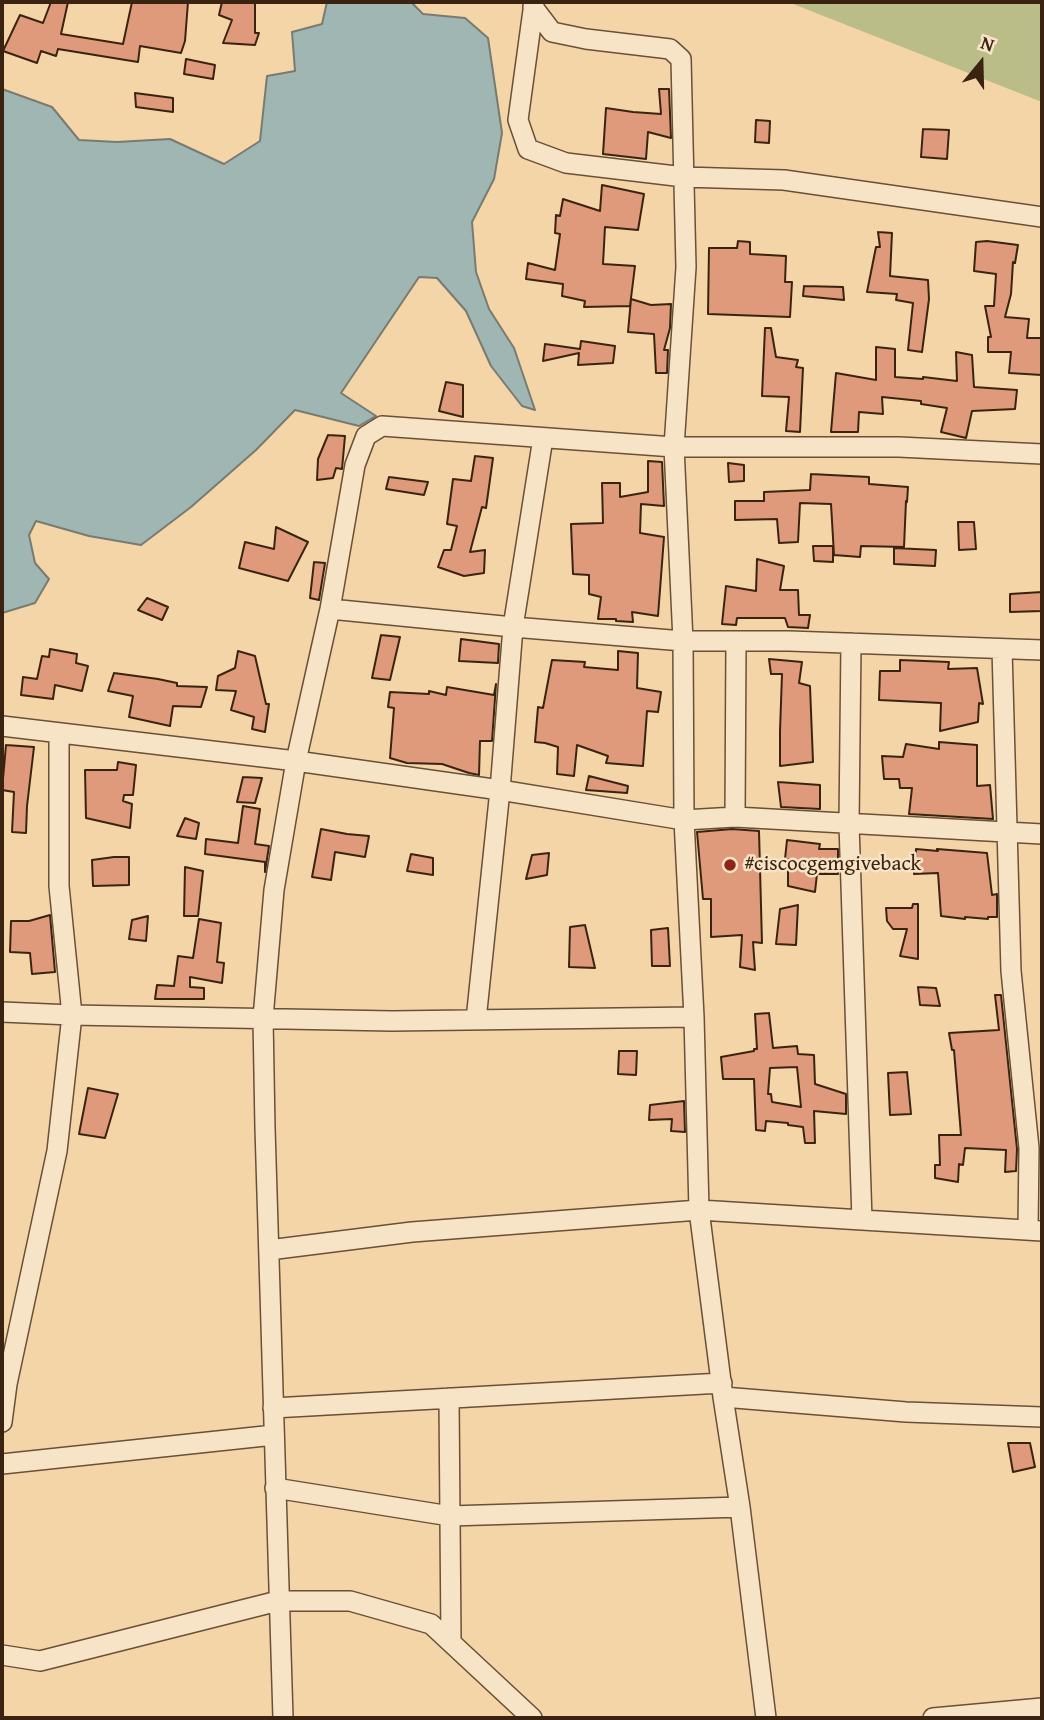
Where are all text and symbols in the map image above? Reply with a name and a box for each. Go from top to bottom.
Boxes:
north arrow [946,28,1016,98]
text: N [977,28,998,58]
place label: #ciscocgemgiveback [744,852,921,878]
marker: #ciscocgemgiveback [722,857,738,873]

